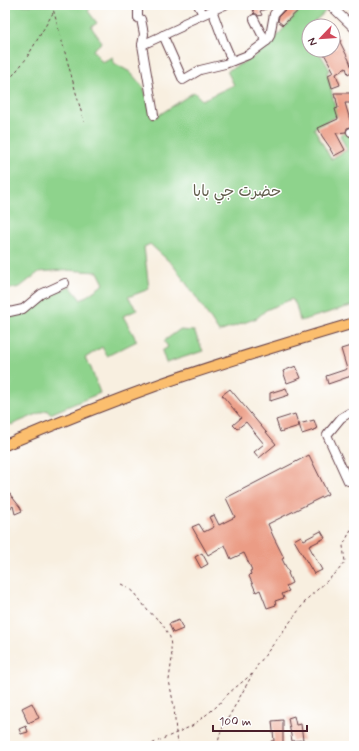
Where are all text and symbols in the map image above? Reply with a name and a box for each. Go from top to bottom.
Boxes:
north arrow [301,18,341,58]
text: N [305,36,321,48]
park label: حضرت جي بابا [193,182,281,204]
scale bar [213,707,307,733]
text: 100 m [219,714,251,730]

